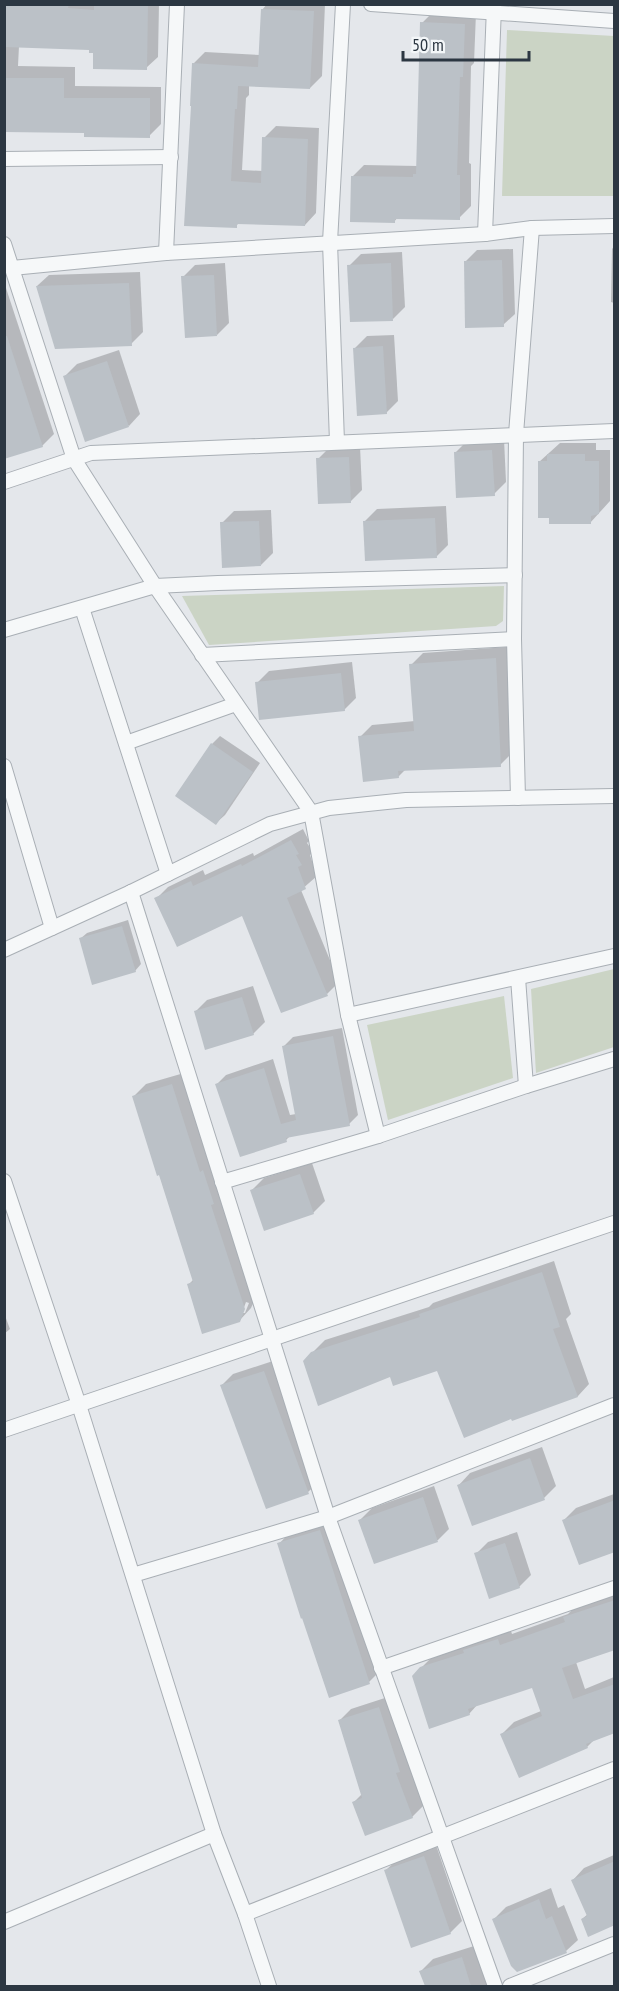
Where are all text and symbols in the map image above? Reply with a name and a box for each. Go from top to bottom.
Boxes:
scale bar [403,24,529,62]
text: 50 m [412,33,444,56]

